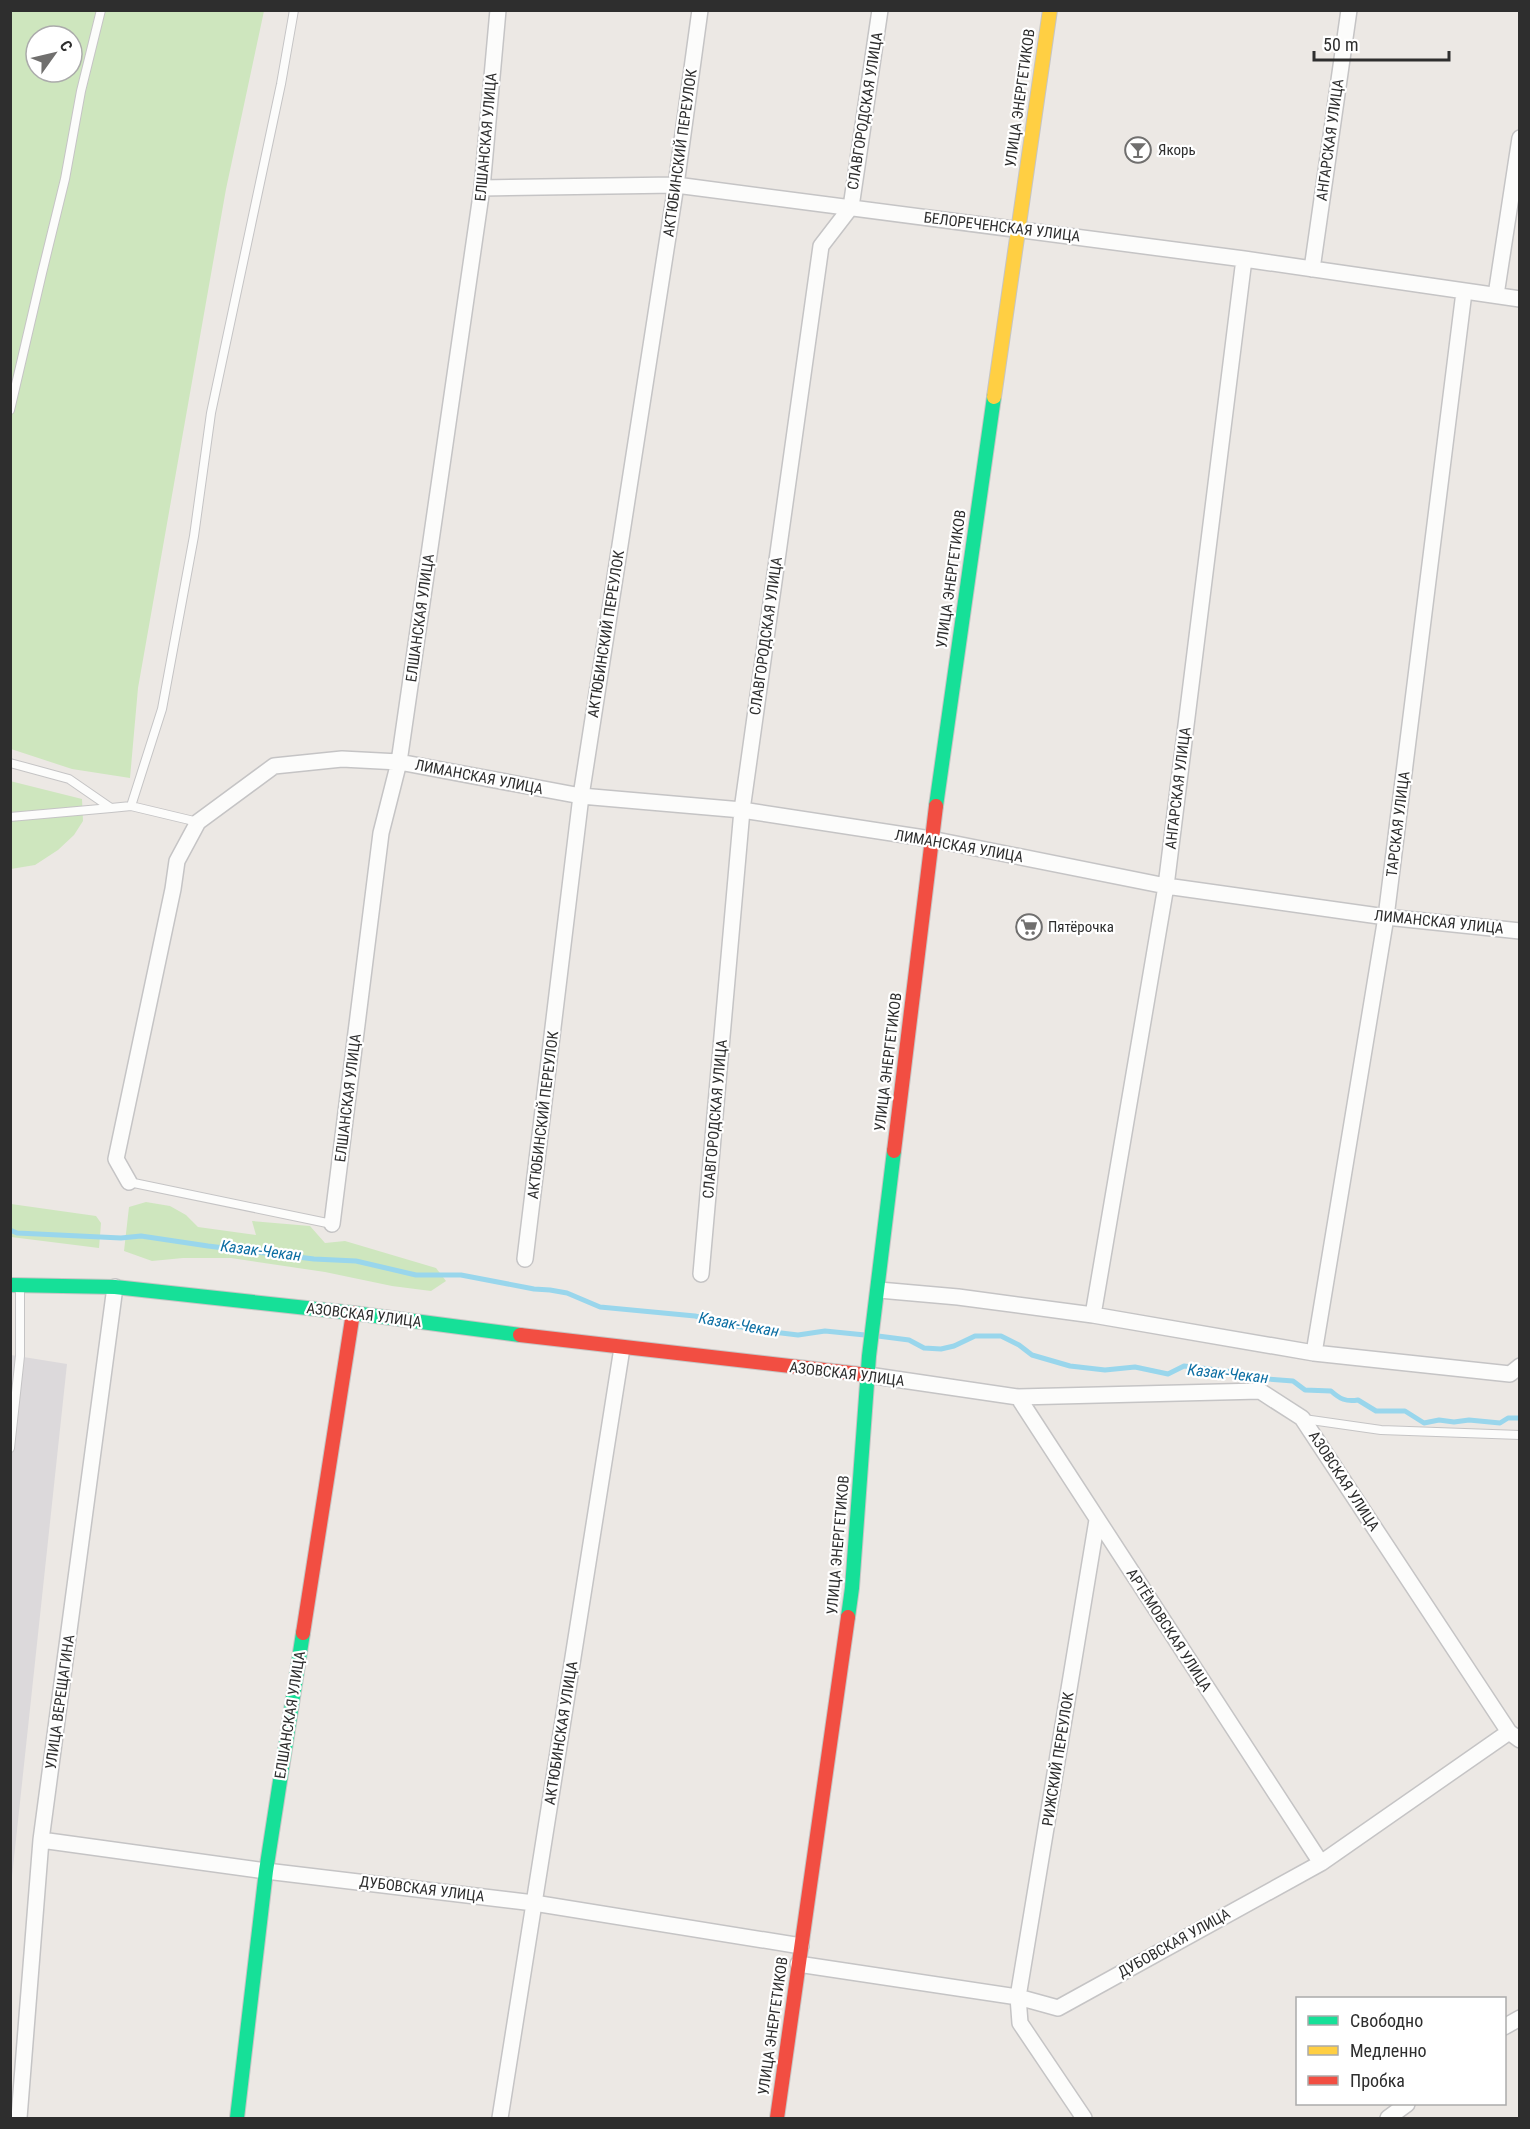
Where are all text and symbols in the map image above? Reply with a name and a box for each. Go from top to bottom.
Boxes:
north arrow [24,24,84,84]
scale bar [1314,24,1449,62]
street label: УЛИЦА ЭНЕРГЕТИКОВ [1001,28,1039,168]
street label: СЛАВГОРОДСКАЯ УЛИЦА [844,30,886,191]
text: 50 m [1323,34,1358,55]
text: С [56,37,76,55]
street label: АКТЮБИНСКИЙ ПЕРЕУЛОК [659,67,701,238]
street label: ЕЛШАНСКАЯ УЛИЦА [471,72,501,202]
street label: АНГАРСКАЯ УЛИЦА [1313,78,1348,202]
bar icon: Якорь [1123,135,1153,165]
place label: Якорь [1158,141,1196,159]
street label: БЕЛОРЕЧЕНСКАЯ УЛИЦА [923,208,1082,246]
street label: УЛИЦА ЭНЕРГЕТИКОВ [932,509,970,649]
street label: АКТЮБИНСКИЙ ПЕРЕУЛОК [584,548,628,719]
street label: ЕЛШАНСКАЯ УЛИЦА [402,552,438,683]
street label: СЛАВГОРОДСКАЯ УЛИЦА [746,555,786,716]
street label: АНГАРСКАЯ УЛИЦА [1162,726,1194,850]
street label: ЛИМАНСКАЯ УЛИЦА [413,756,545,798]
street label: ТАРСКАЯ УЛИЦА [1383,770,1413,878]
street label: ЛИМАНСКАЯ УЛИЦА [893,826,1025,866]
street label: ЛИМАНСКАЯ УЛИЦА [1373,906,1505,938]
supermarket icon: Пятёрочка [1014,912,1044,942]
place label: Пятёрочка [1048,918,1114,936]
street label: УЛИЦА ЭНЕРГЕТИКОВ [871,992,905,1132]
street label: АКТЮБИНСКИЙ ПЕРЕУЛОК [524,1029,562,1200]
street label: ЕЛШАНСКАЯ УЛИЦА [331,1032,365,1163]
street label: СЛАВГОРОДСКАЯ УЛИЦА [699,1038,731,1199]
water label: Казак-Чекан [219,1236,302,1265]
street label: АЗОВСКАЯ УЛИЦА [305,1299,423,1331]
water label: Казак-Чекан [697,1308,781,1341]
street label: АЗОВСКАЯ УЛИЦА [788,1358,906,1390]
water label: Казак-Чекан [1187,1360,1269,1387]
street label: АЗОВСКАЯ УЛИЦА [1305,1428,1383,1535]
street label: УЛИЦА ЭНЕРГЕТИКОВ [823,1475,853,1615]
street label: АРТЁМОВСКАЯ УЛИЦА [1123,1565,1216,1695]
street label: УЛИЦА ВЕРЕЩАГИНА [42,1633,78,1770]
street label: ЕЛШАНСКАЯ УЛИЦА [271,1649,309,1780]
street label: АКТЮБИНСКАЯ УЛИЦА [541,1659,581,1806]
street label: РИЖСКИЙ ПЕРЕУЛОК [1039,1690,1078,1827]
street label: ДУБОВСКАЯ УЛИЦА [358,1872,486,1906]
street label: ДУБОВСКАЯ УЛИЦА [1115,1904,1234,1981]
street label: УЛИЦА ЭНЕРГЕТИКОВ [754,1956,792,2096]
legend [1296,1997,1506,2105]
text: Свободно [1350,2010,1423,2031]
text: Медленно [1350,2040,1427,2061]
text: Пробка [1350,2070,1405,2091]

